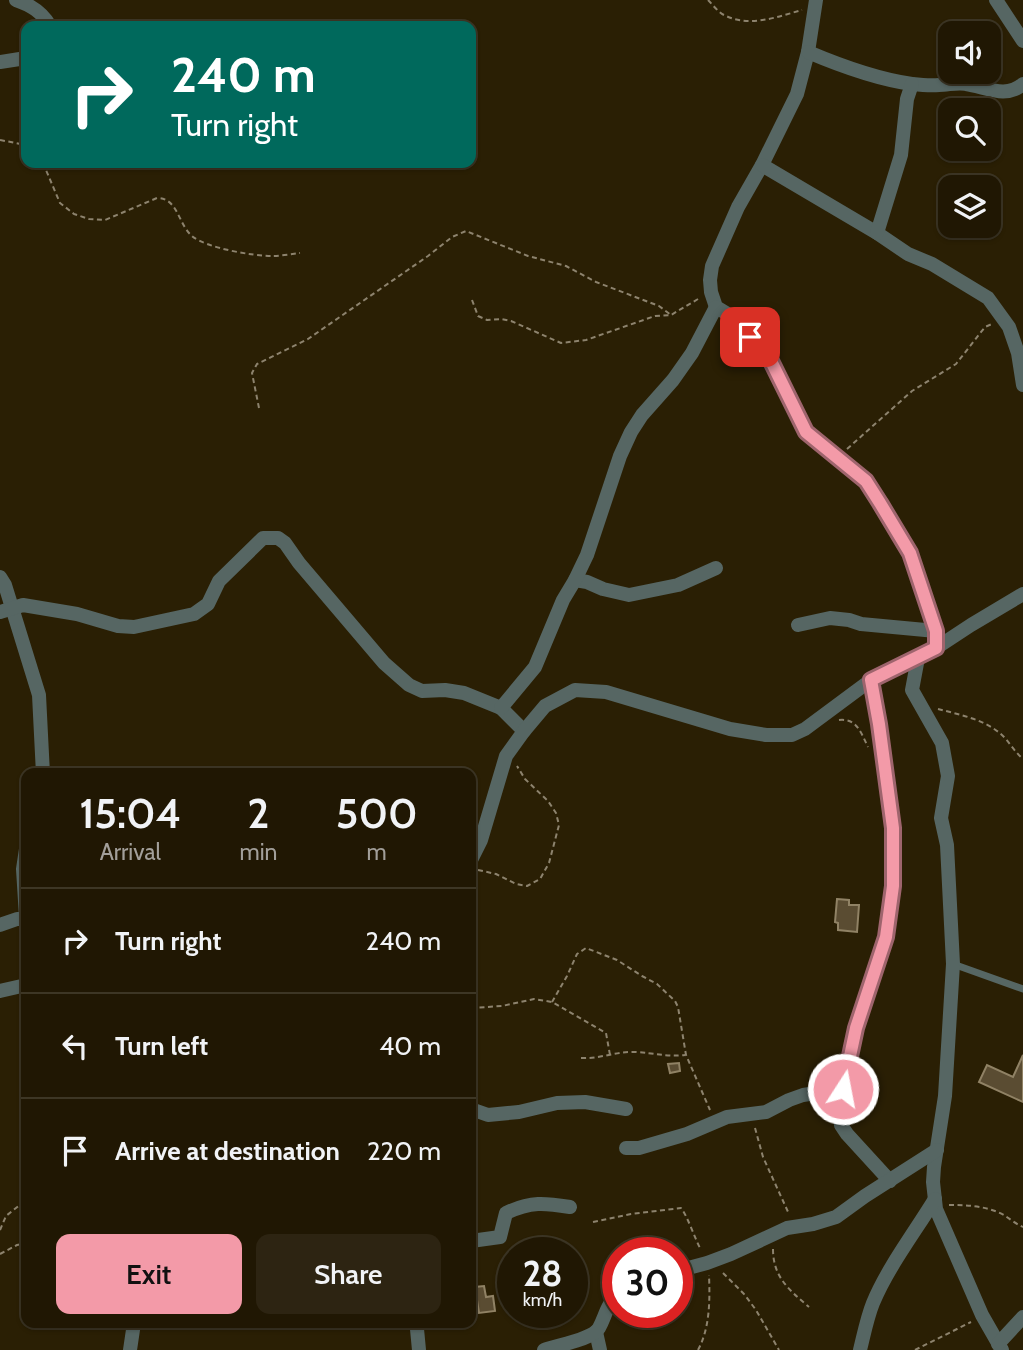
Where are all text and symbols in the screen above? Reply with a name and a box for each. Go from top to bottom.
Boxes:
map controls [938,21,1001,238]
button: sound [938,21,1001,84]
text: 240 m [171,45,316,104]
icon: right [56,49,147,140]
button: search [938,98,1001,161]
text: Turn right [171,105,298,144]
button: layers [938,175,1001,238]
pin [720,307,780,367]
icon: arrive [731,318,769,356]
text: 15:04 [79,787,181,839]
text: 2 [247,787,270,839]
text: 500 [336,787,418,839]
text: Arrival [100,838,161,866]
text: min [239,838,277,866]
text: m [367,838,387,866]
icon: right [56,922,94,960]
text: Turn right [115,925,221,957]
text: 240 m [366,925,441,957]
icon: left [56,1027,94,1065]
text: Turn left [115,1030,208,1062]
text: 40 m [379,1030,441,1062]
position arrow [806,1052,880,1126]
icon: arrive [56,1132,94,1170]
text: Arrive at destination [115,1135,340,1167]
text: 220 m [367,1135,441,1167]
button: Exit [56,1234,242,1314]
button: Share [256,1234,441,1314]
speed limit sign: 30 [602,1237,693,1328]
text: 28 [523,1252,562,1295]
text: km/h [523,1289,562,1311]

